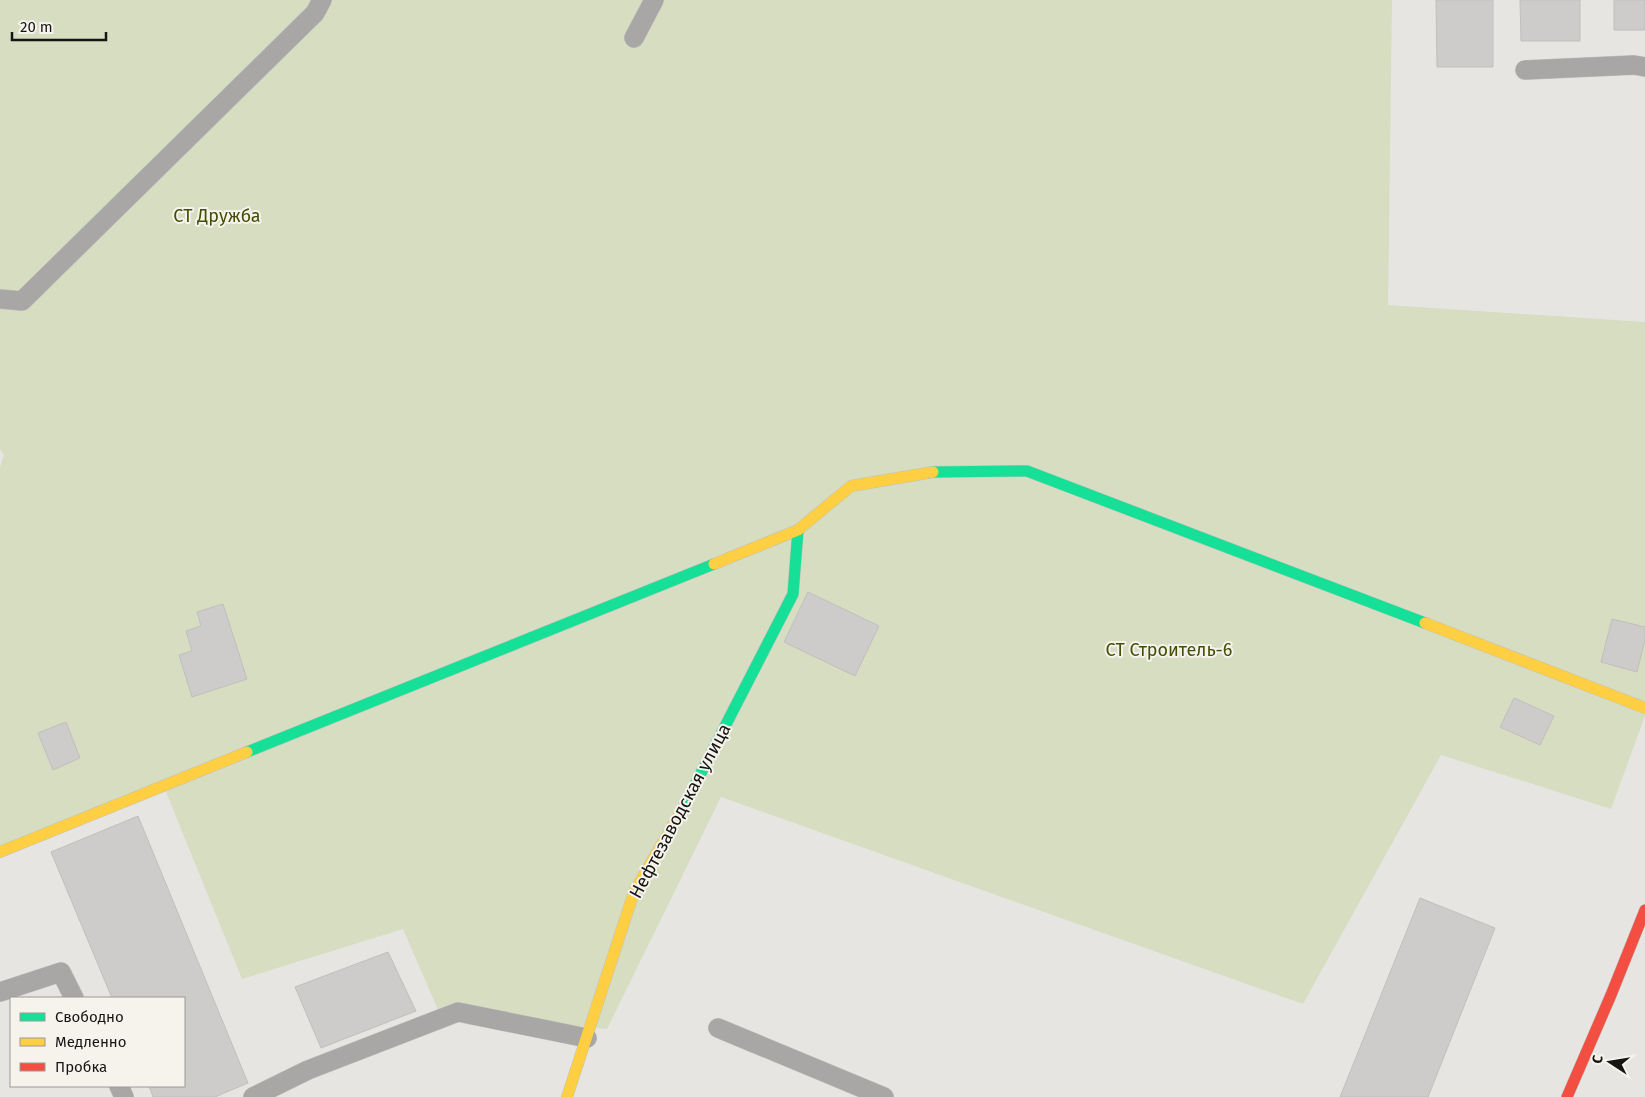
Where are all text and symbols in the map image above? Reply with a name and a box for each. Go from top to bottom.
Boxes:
scale bar [12,10,106,42]
text: 20 m [20,18,53,36]
park label: СТ Дружба [173,205,261,227]
park label: СТ Строитель-6 [1106,639,1232,661]
street label: Нефтезаводская улица [625,720,735,902]
legend [10,997,185,1087]
text: Свободно [55,1008,124,1026]
text: Медленно [55,1033,127,1051]
north arrow [1585,1037,1635,1087]
text: С [1589,1054,1607,1065]
text: Пробка [55,1058,107,1076]

